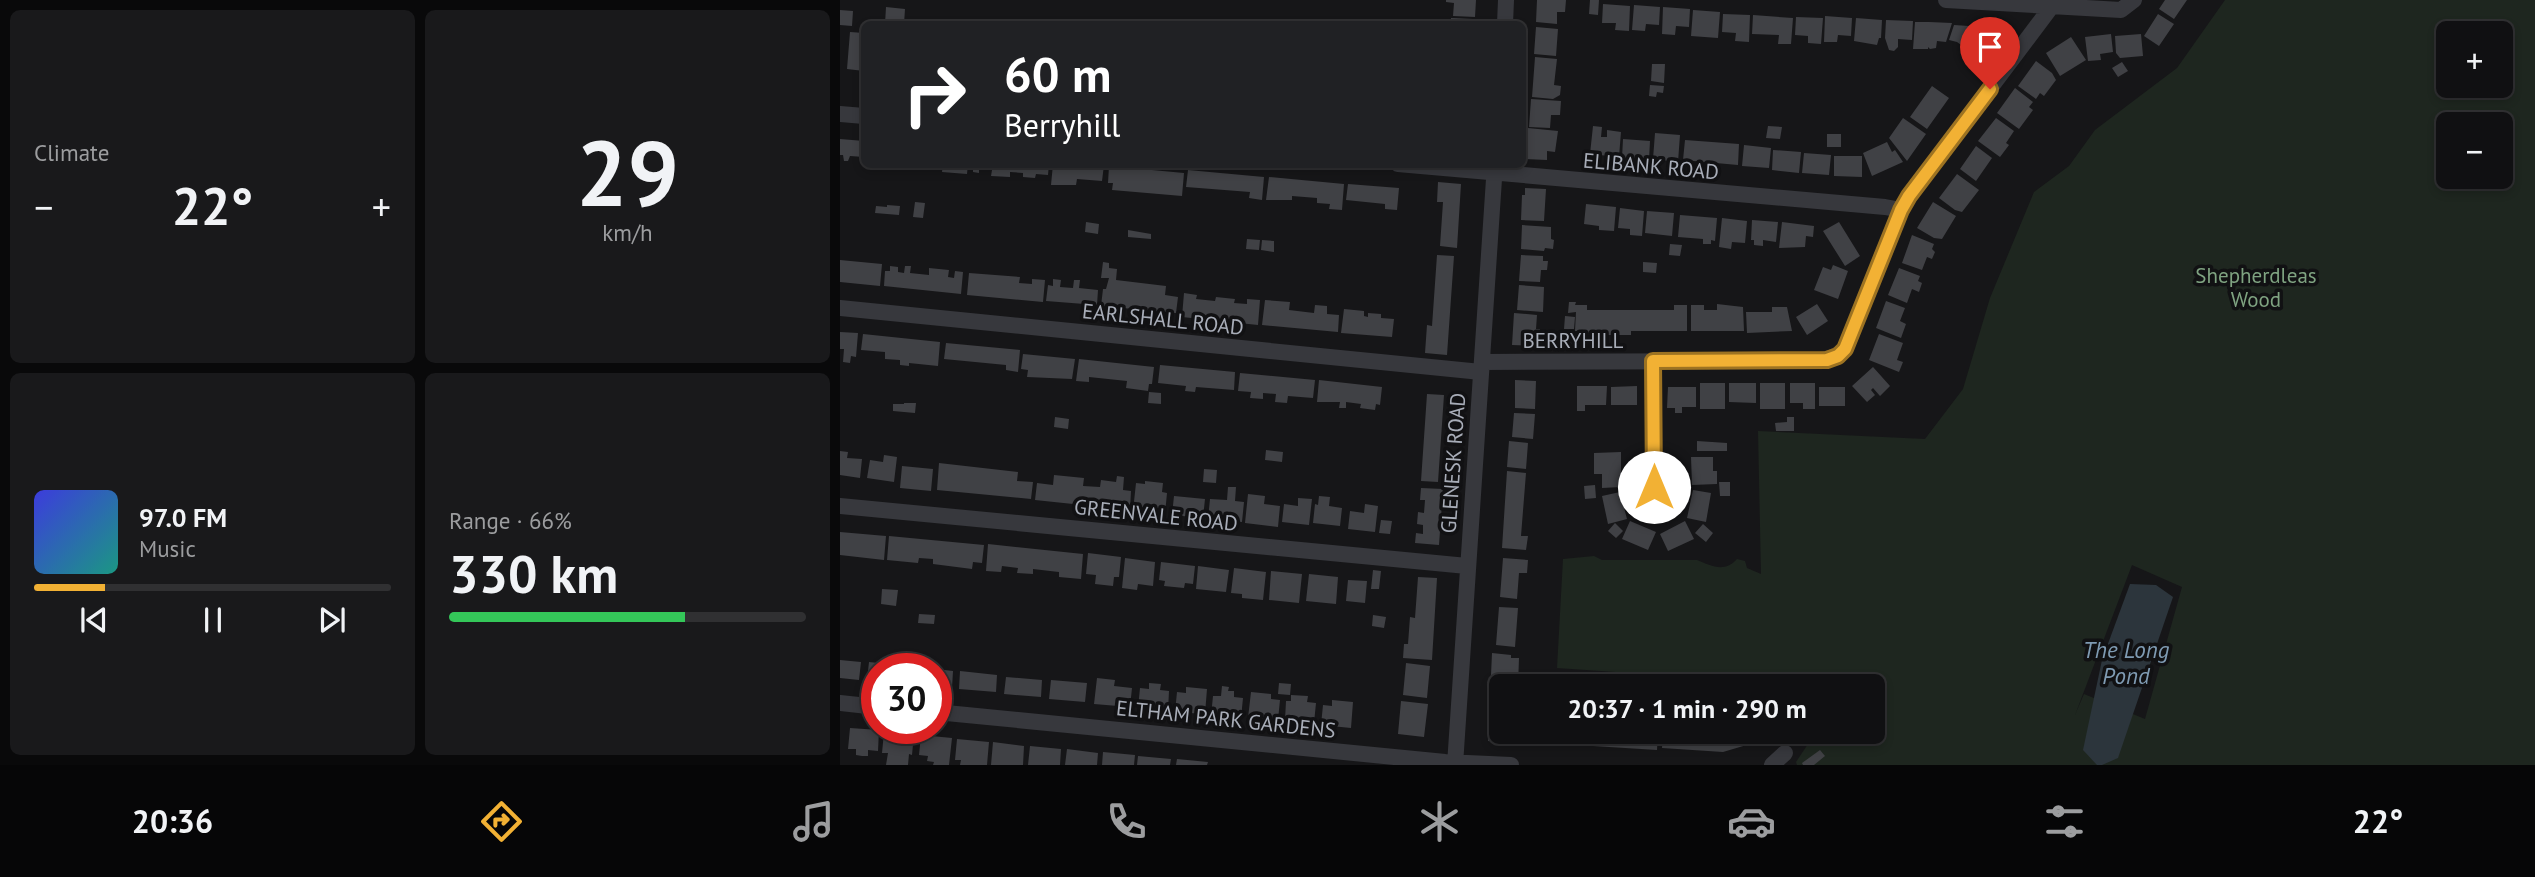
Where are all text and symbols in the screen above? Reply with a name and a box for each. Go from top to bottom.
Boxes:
pin [1960,17,2020,89]
map controls [2436,21,2513,189]
button: + [2436,21,2513,98]
icon: arrive [1971,28,2009,66]
text: 60 m [1004,42,1111,106]
icon: right [889,49,980,140]
text: Berryhill [1004,104,1120,146]
button: − [2436,112,2513,189]
text: 29 [576,113,679,231]
text: Climate [34,138,109,167]
street label: ELIBANK ROAD [1582,147,1720,185]
text: 22° [172,172,253,239]
text: − [34,182,53,231]
text: + [372,182,391,231]
text: km/h [602,218,653,247]
park label: Shepherdleas Wood [2195,262,2317,313]
street label: EARLSHALL ROAD [1081,297,1245,341]
street label: BERRYHILL [1523,327,1624,354]
street label: GLENESK ROAD [1435,392,1471,534]
position arrow [1617,450,1691,524]
street label: GREENVALE ROAD [1073,493,1239,537]
text: 97.0 FM [139,501,227,534]
text: Range · 66% [449,506,572,535]
text: Music [139,534,196,563]
text: 330 km [449,540,618,607]
icon: previous [75,601,113,639]
icon: pause [194,601,232,639]
icon: next [313,601,351,639]
water label: The Long Pond [2083,635,2170,690]
speed limit sign: 30 [861,653,952,744]
text: 20:37 · 1 min · 290 m [1567,692,1807,725]
street label: ELTHAM PARK GARDENS [1115,694,1337,744]
icon: directions [477,797,526,846]
icon: music [789,797,838,846]
icon: phone [1102,797,1151,846]
icon: climate [1415,797,1464,846]
icon: car [1727,797,1776,846]
icon: filters [2040,797,2089,846]
text: 20:36 [132,800,213,842]
text: 22° [2353,800,2403,842]

